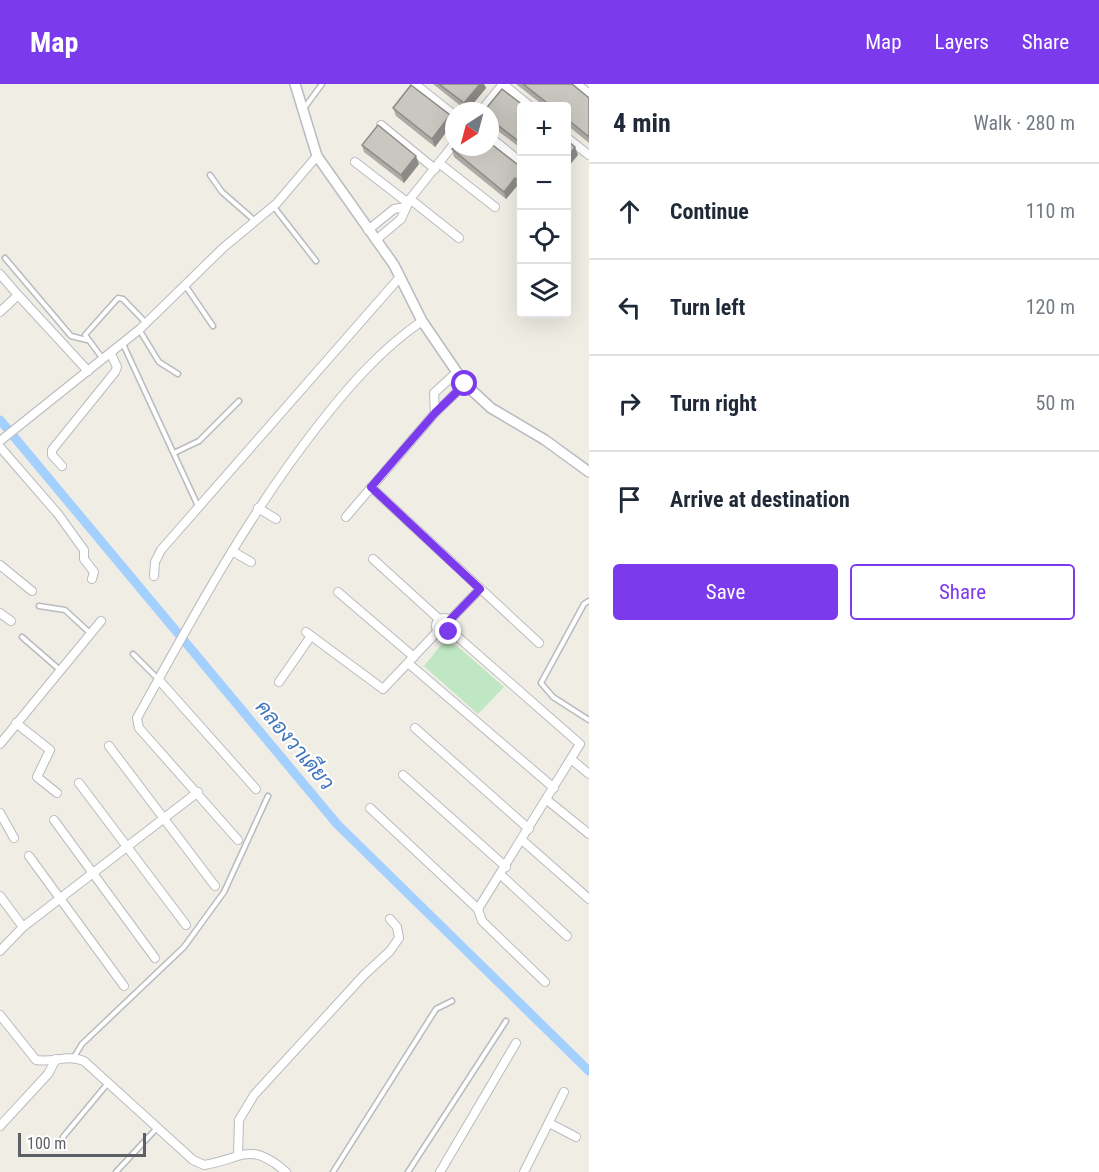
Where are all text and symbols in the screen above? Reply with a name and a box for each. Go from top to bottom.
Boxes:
text: Map [30,26,78,59]
text: Map [865,30,902,54]
text: Layers [935,30,989,54]
text: Share [1022,30,1069,54]
north arrow [445,102,499,156]
map controls [517,102,571,318]
button: + [517,102,571,156]
text: 4 min [613,108,671,138]
text: Walk · 280 m [974,111,1075,135]
button: − [517,156,571,210]
icon: ahead [613,195,646,228]
text: Continue [670,199,749,224]
text: 110 m [1026,199,1075,223]
button: locate [517,210,571,264]
button: layers [517,264,571,318]
icon: left [613,291,646,324]
text: Turn left [670,295,745,320]
text: 120 m [1026,295,1075,319]
route start [451,370,477,396]
icon: right [613,387,646,420]
text: Turn right [670,391,757,416]
text: 50 m [1036,391,1075,415]
icon: arrive [613,483,646,516]
text: Arrive at destination [670,487,850,512]
button: Save [613,564,838,620]
button: Share [850,564,1075,620]
route end [435,618,461,644]
water label: คลองวาเดียว [251,695,340,795]
scale bar [18,1130,146,1158]
text: 100 m [27,1134,66,1153]

